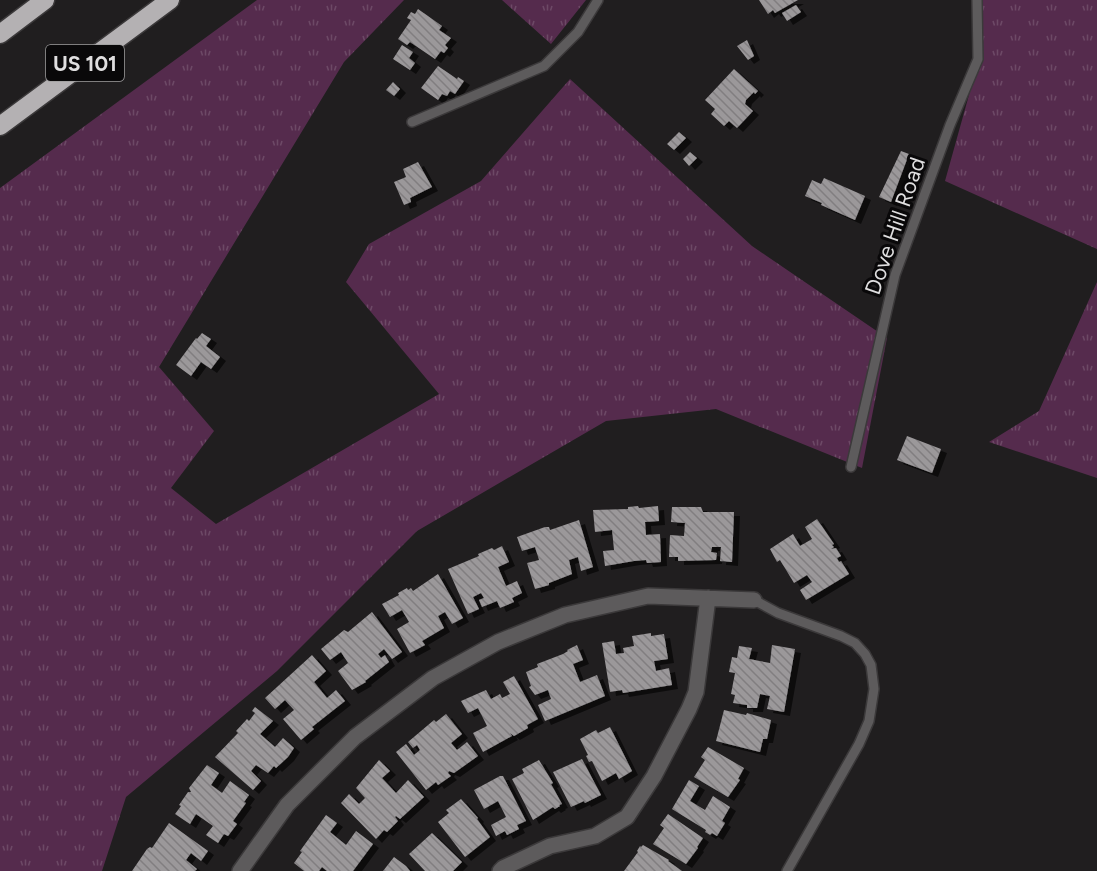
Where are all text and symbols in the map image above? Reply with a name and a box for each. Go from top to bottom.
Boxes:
road number: US 101 [46,45,124,81]
street label: Dove Hill Road [859,154,931,298]

